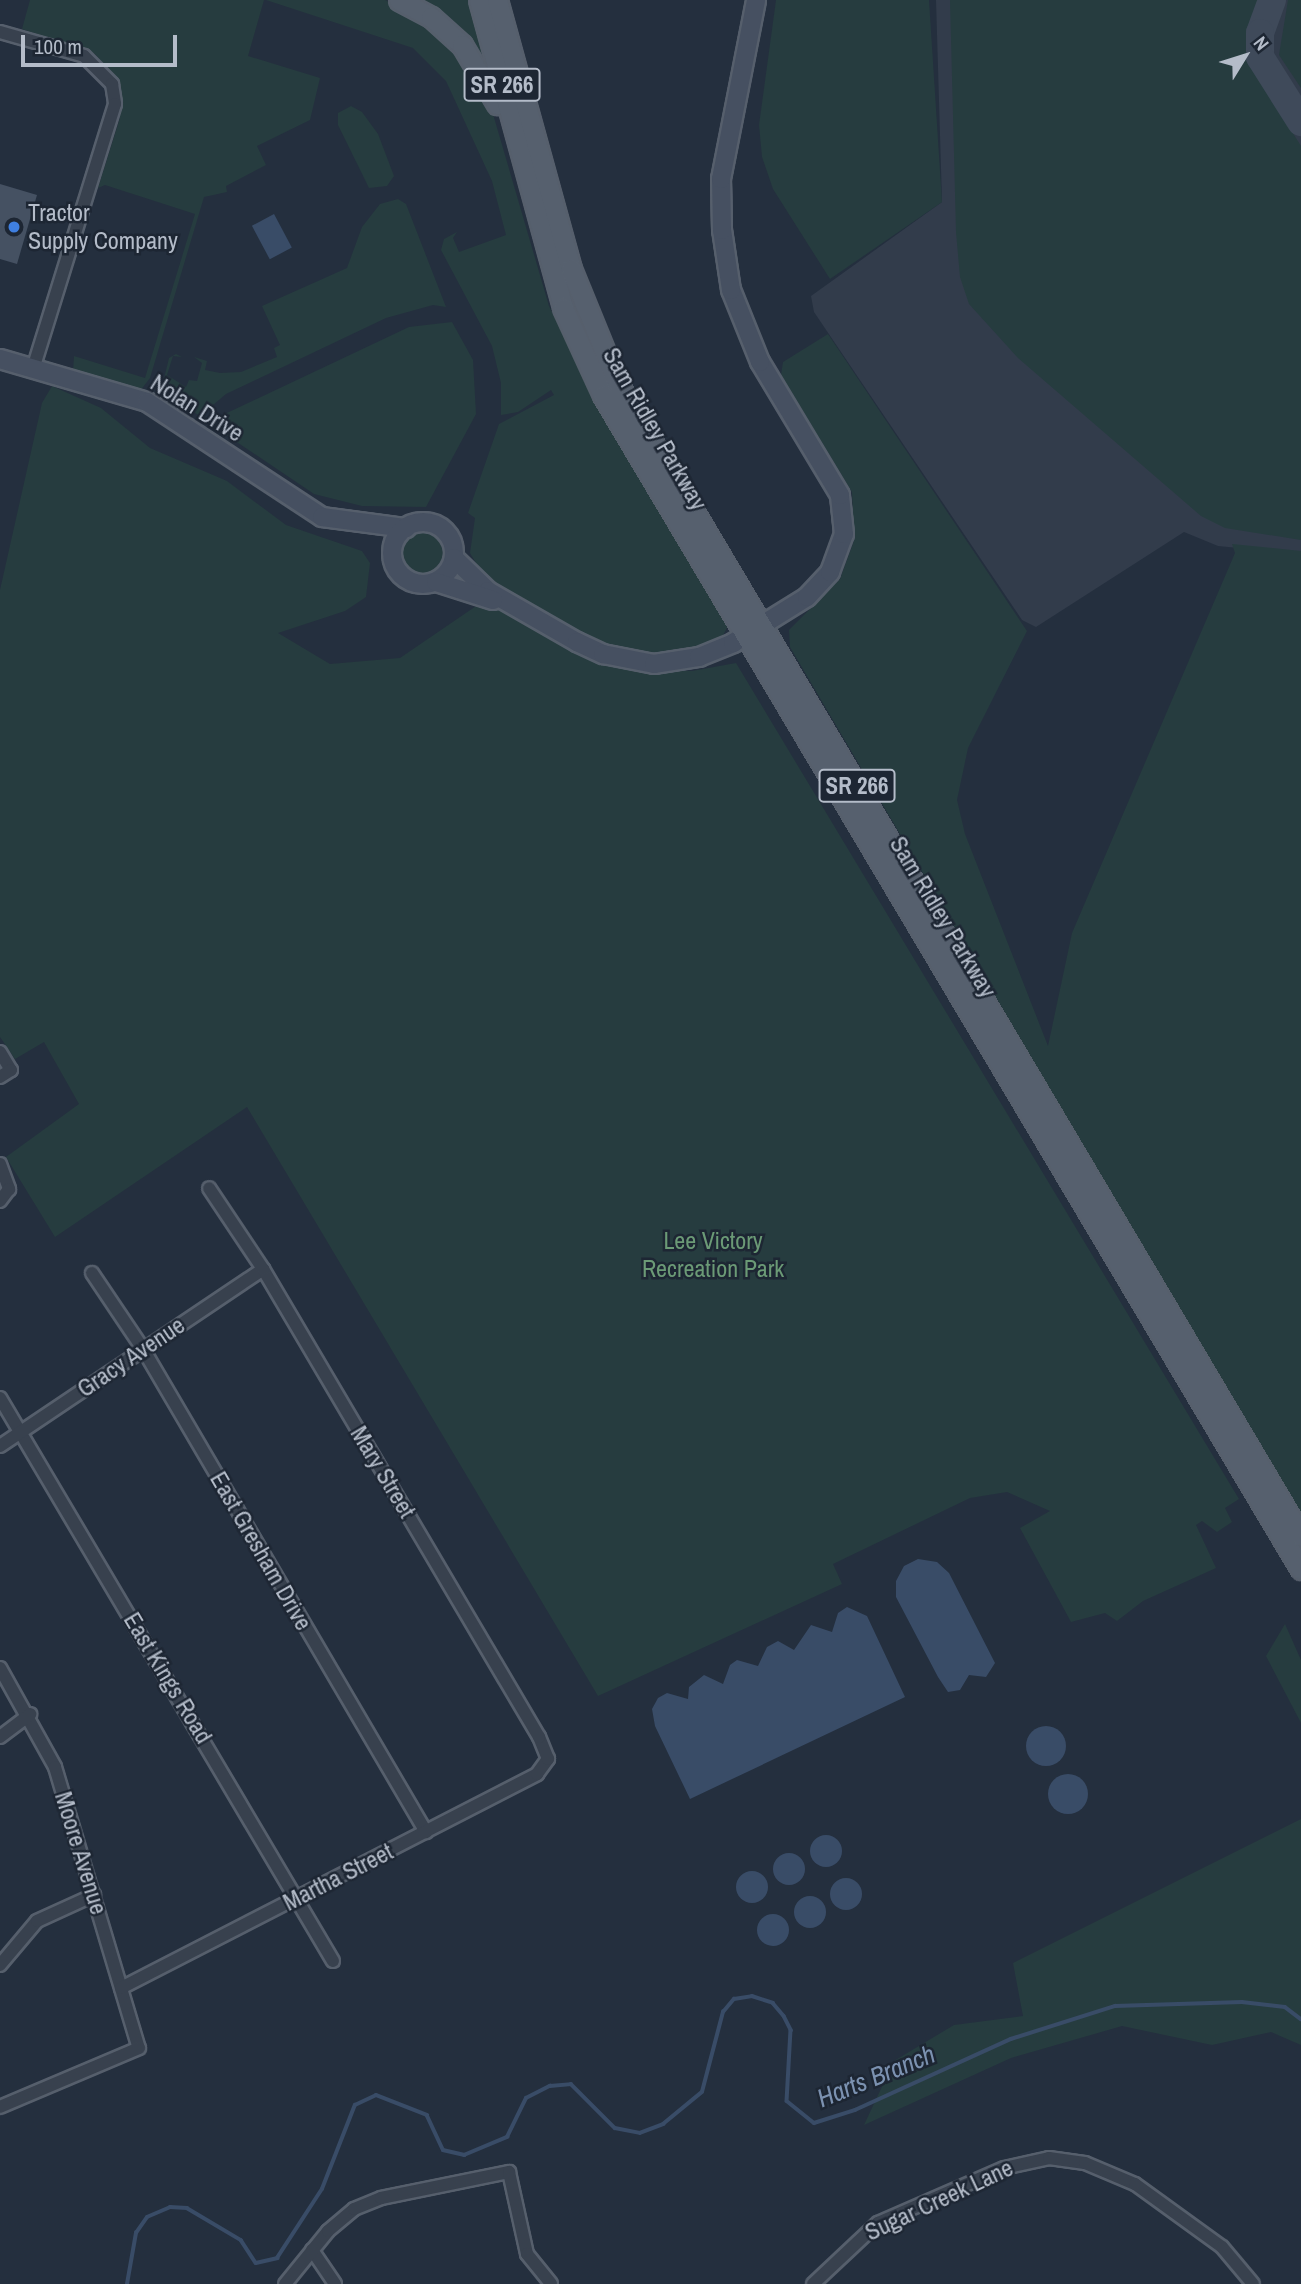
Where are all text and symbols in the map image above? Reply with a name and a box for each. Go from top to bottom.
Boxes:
scale bar [24,21,180,65]
north arrow [1210,21,1280,91]
text: N [1248,31,1275,56]
text: 100 m [34,32,82,61]
road number: SR 266 [463,66,540,104]
place label: Tractor Supply Company [28,199,178,255]
marker: Tractor Supply Company [6,219,22,235]
street label: Sam Ridley Parkway [597,343,713,515]
street label: Nolan Drive [145,368,249,448]
road number: SR 266 [818,766,896,806]
street label: Sam Ridley Parkway [884,831,1002,1003]
park label: Lee Victory Recreation Park [642,1227,784,1283]
street label: Gracy Avenue [71,1310,191,1404]
street label: Mary Street [344,1421,422,1523]
street label: East Gresham Drive [204,1467,318,1635]
street label: East Kings Road [118,1607,218,1749]
street label: Moore Avenue [49,1788,113,1918]
street label: Martha Street [278,1837,398,1917]
water label: Harts Branch [812,2038,940,2114]
street label: Sugar Creek Lane [861,2153,1017,2247]

